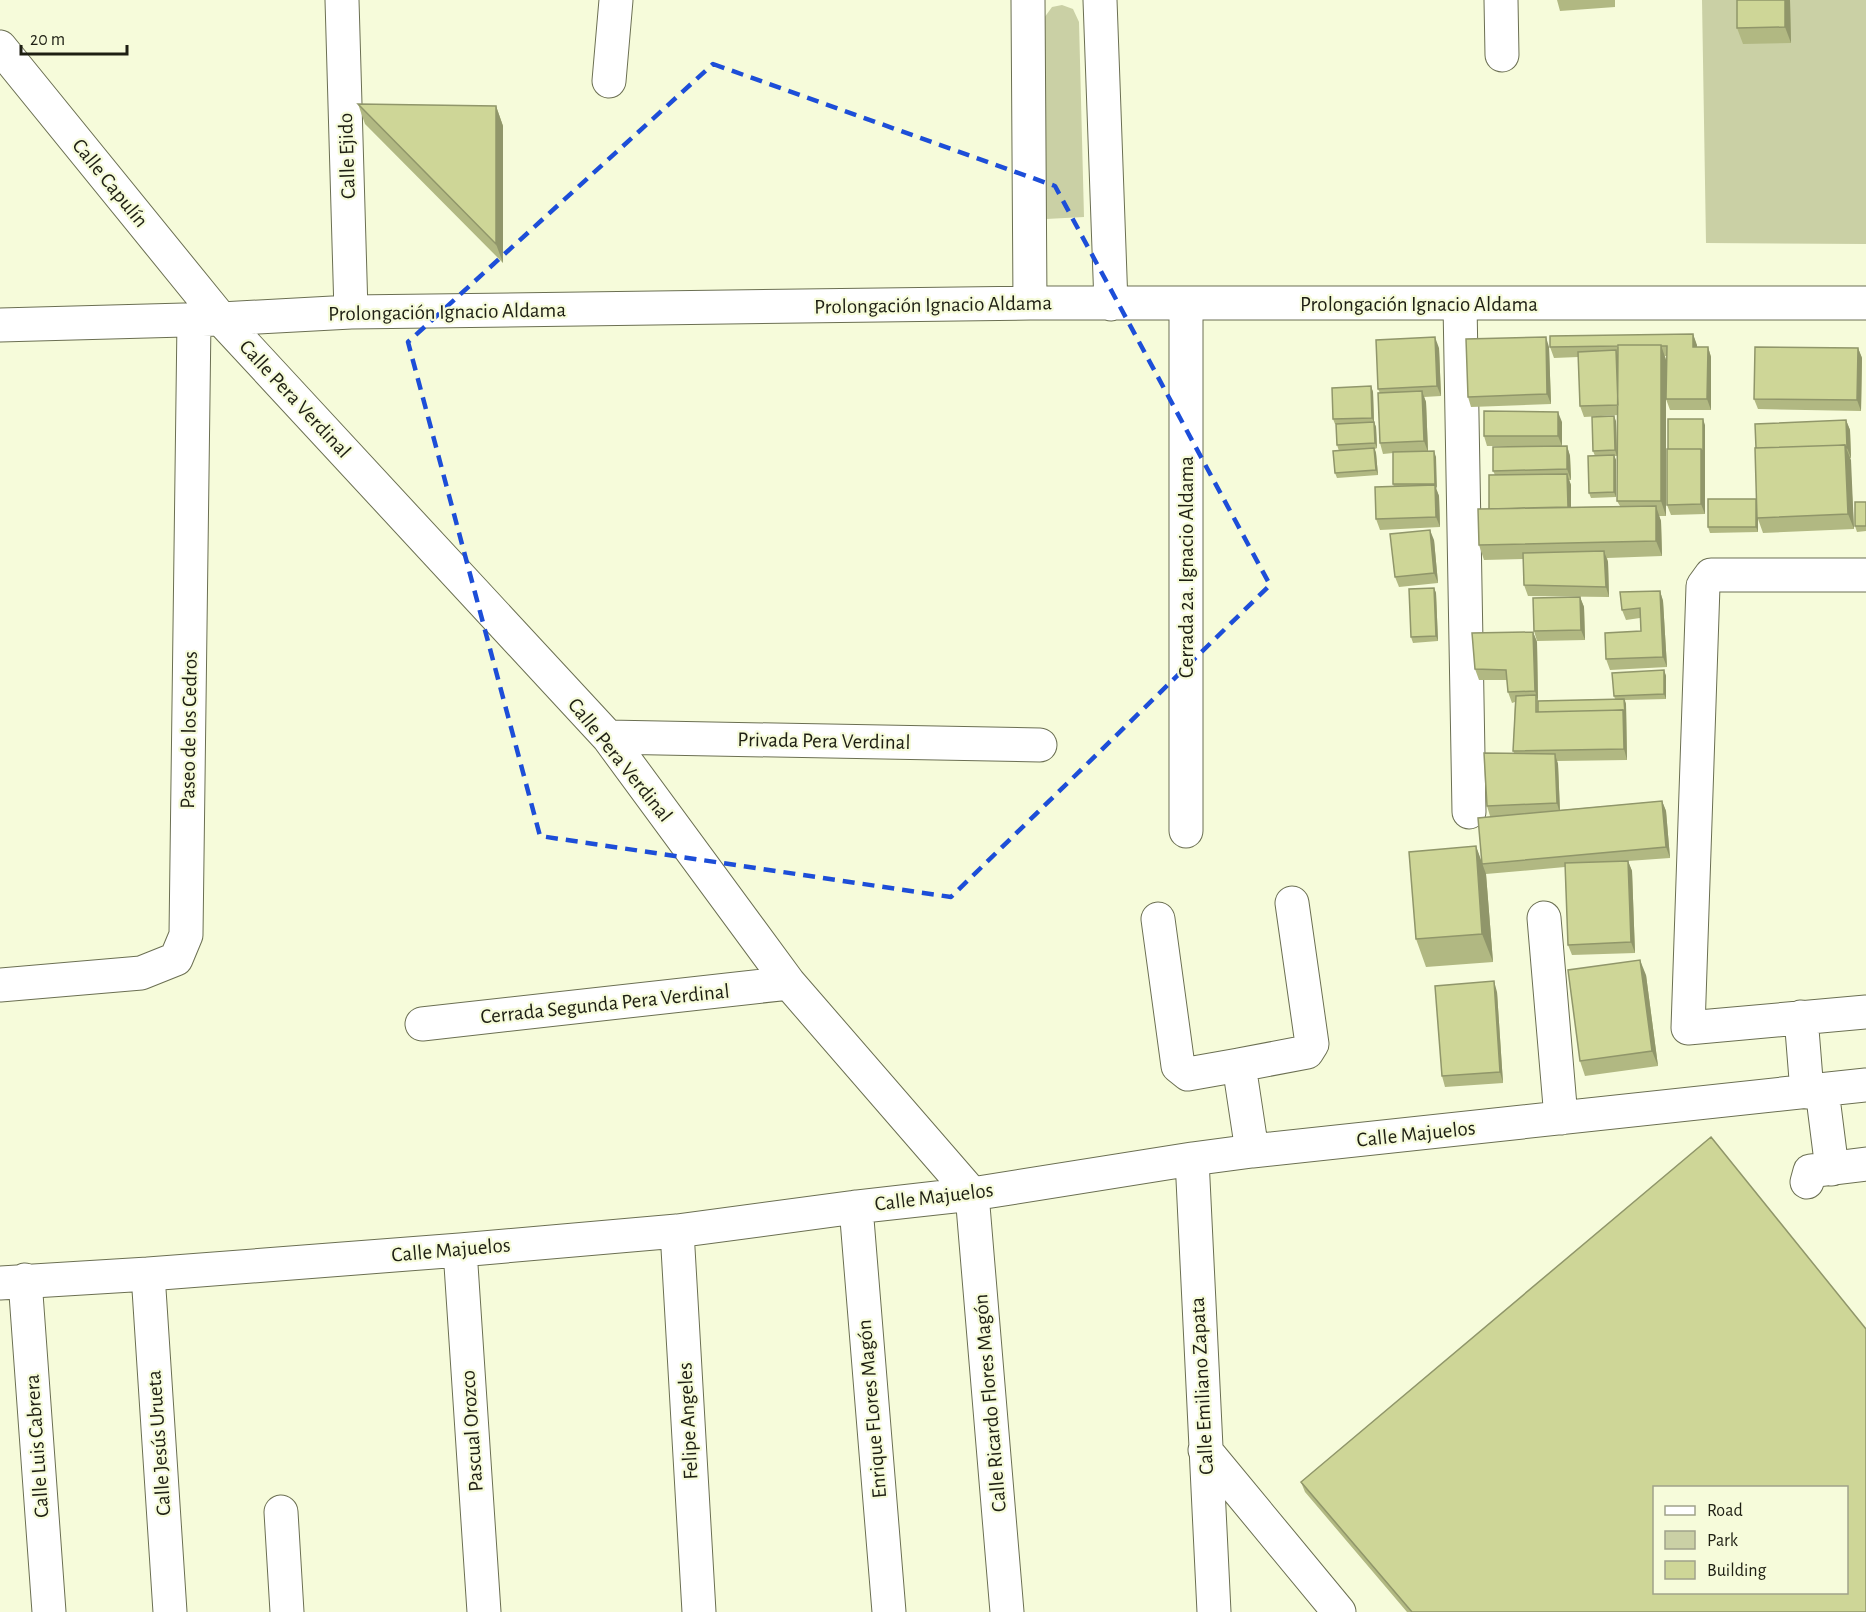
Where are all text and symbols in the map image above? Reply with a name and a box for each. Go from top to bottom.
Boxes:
scale bar [21,18,128,56]
text: 20 m [30,31,65,49]
street label: Calle Ejido [335,113,359,199]
street label: Calle Capulín [68,135,152,231]
street label: Prolongación Ignacio Aldama [814,292,1052,318]
street label: Prolongación Ignacio Aldama [1300,294,1538,315]
street label: Prolongación Ignacio Aldama [328,299,566,325]
street label: Calle Pera Verdinal [235,336,355,462]
street label: Cerrada 2a. Ignacio Aldama [1176,456,1197,678]
street label: Paseo de los Cedros [177,651,201,809]
street label: Calle Pera Verdinal [564,694,676,826]
street label: Privada Pera Verdinal [737,729,911,753]
street label: Cerrada Segunda Pera Verdinal [479,980,731,1028]
street label: Calle Majuelos [1356,1117,1476,1151]
street label: Calle Majuelos [873,1179,995,1215]
street label: Calle Majuelos [391,1234,511,1266]
street label: Calle Ricardo Flores Magón [970,1293,1010,1513]
street label: Calle Emiliano Zapata [1187,1296,1217,1475]
street label: Enrique FLores Magón [854,1319,890,1499]
street label: Felipe Angeles [674,1362,702,1480]
street label: Calle Jesús Urueta [143,1369,175,1517]
street label: Pascual Orozco [457,1369,487,1493]
street label: Calle Luis Cabrera [21,1373,52,1518]
legend [1653,1486,1848,1594]
text: Road [1707,1502,1743,1520]
text: Park [1707,1532,1739,1550]
text: Building [1707,1562,1767,1580]

